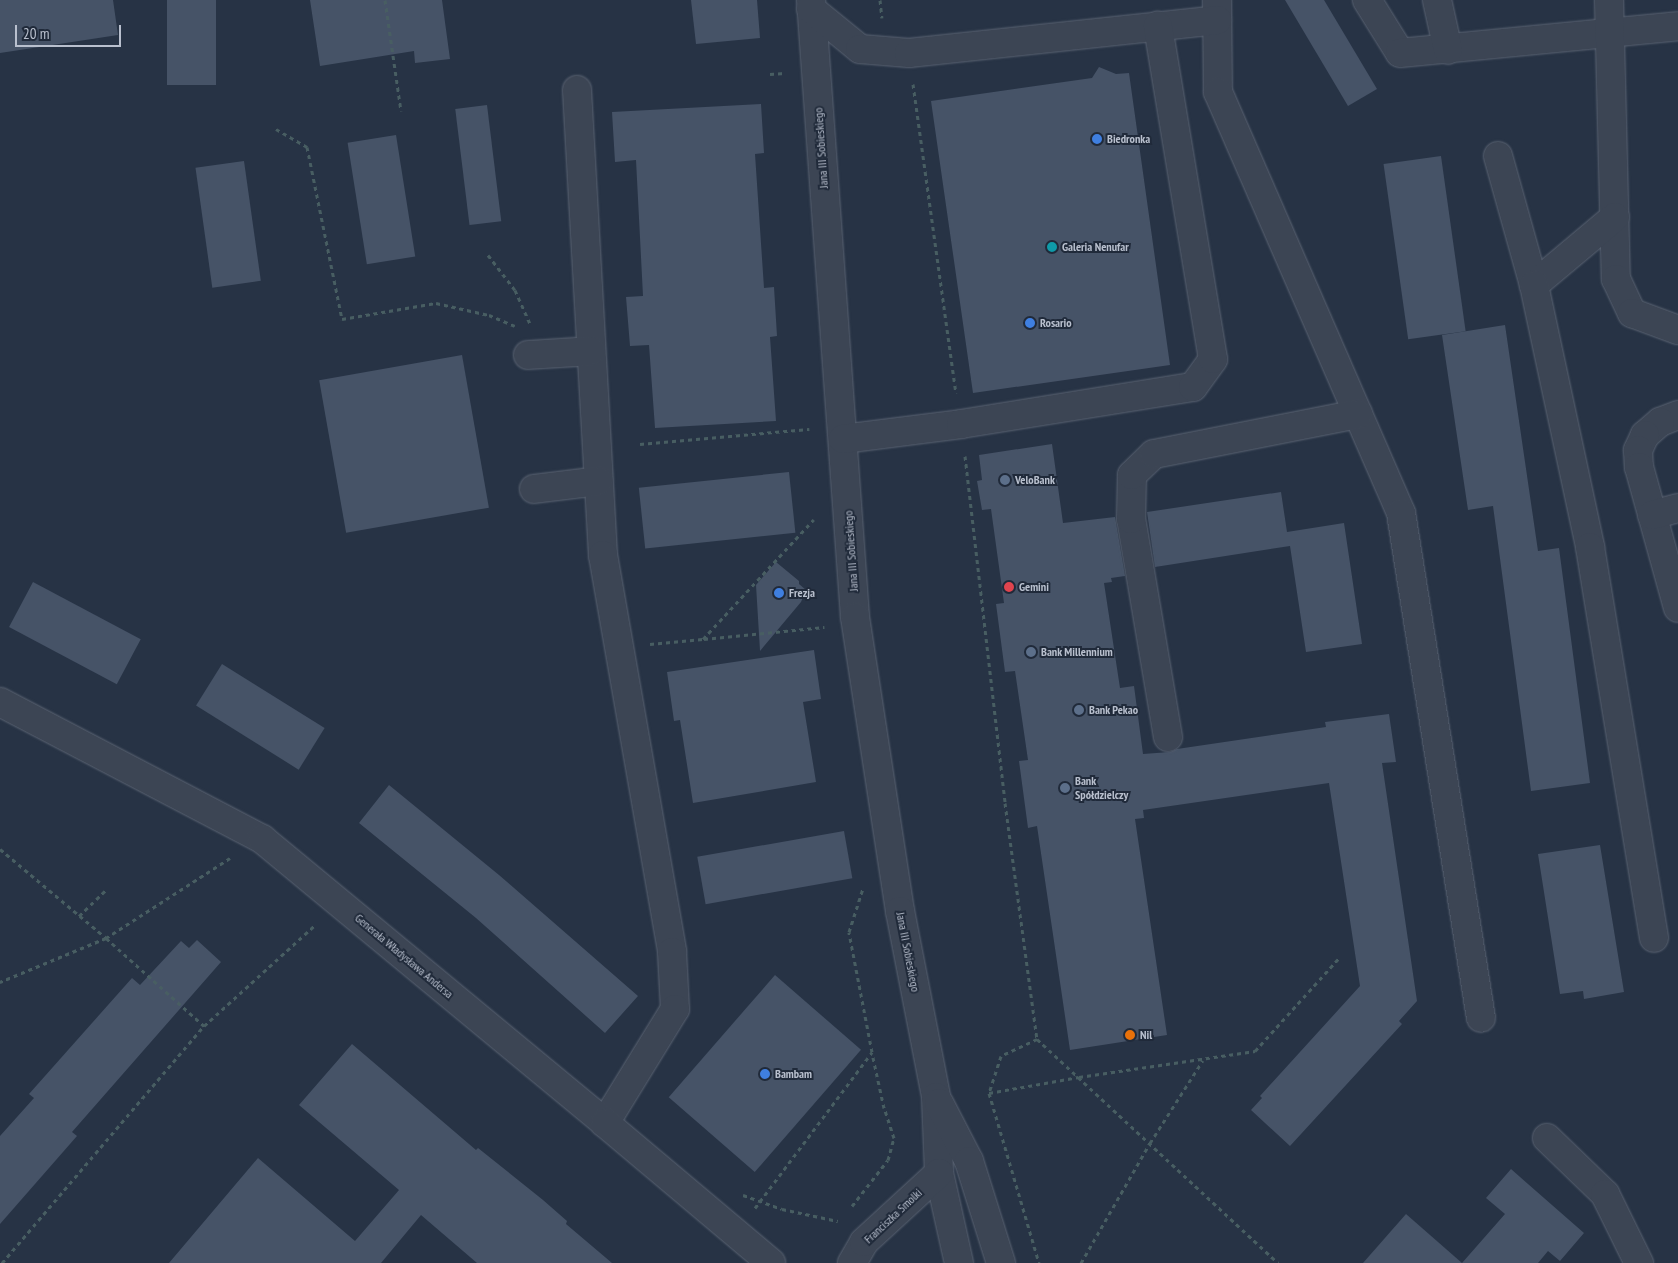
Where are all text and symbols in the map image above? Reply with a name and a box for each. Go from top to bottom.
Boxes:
scale bar [18,15,124,47]
text: 20 m [23,24,49,43]
street label: Jana III Sobieskiego [811,107,831,189]
place label: Biedronka [1107,132,1150,146]
marker: Biedronka [1091,133,1103,145]
place label: Galeria Nenufar [1062,240,1129,254]
marker: Galeria Nenufar [1046,241,1058,253]
place label: Rosario [1040,316,1072,330]
marker: Rosario [1024,317,1036,329]
place label: VeloBank [1015,473,1055,487]
marker: VeloBank [999,474,1011,486]
street label: Jana III Sobieskiego [841,510,861,592]
place label: Gemini [1019,580,1049,594]
marker: Gemini [1003,581,1015,593]
place label: Frezja [789,586,815,600]
marker: Frezja [773,587,785,599]
place label: Bank Millennium [1041,645,1113,659]
marker: Bank Millennium [1025,646,1037,658]
place label: Bank Pekao [1089,703,1138,717]
marker: Bank Pekao [1073,704,1085,716]
place label: Bank Spółdzielczy [1075,774,1128,802]
marker: Bank Spółdzielczy [1059,782,1071,794]
street label: Generała Władysława Andersa [352,911,456,1001]
street label: Jana III Sobieskiego [893,911,923,993]
place label: Nil [1140,1028,1152,1042]
marker: Nil [1124,1029,1136,1041]
place label: Bambam [775,1067,812,1081]
marker: Bambam [759,1068,771,1080]
street label: Franciszka Smolki [861,1186,925,1246]

